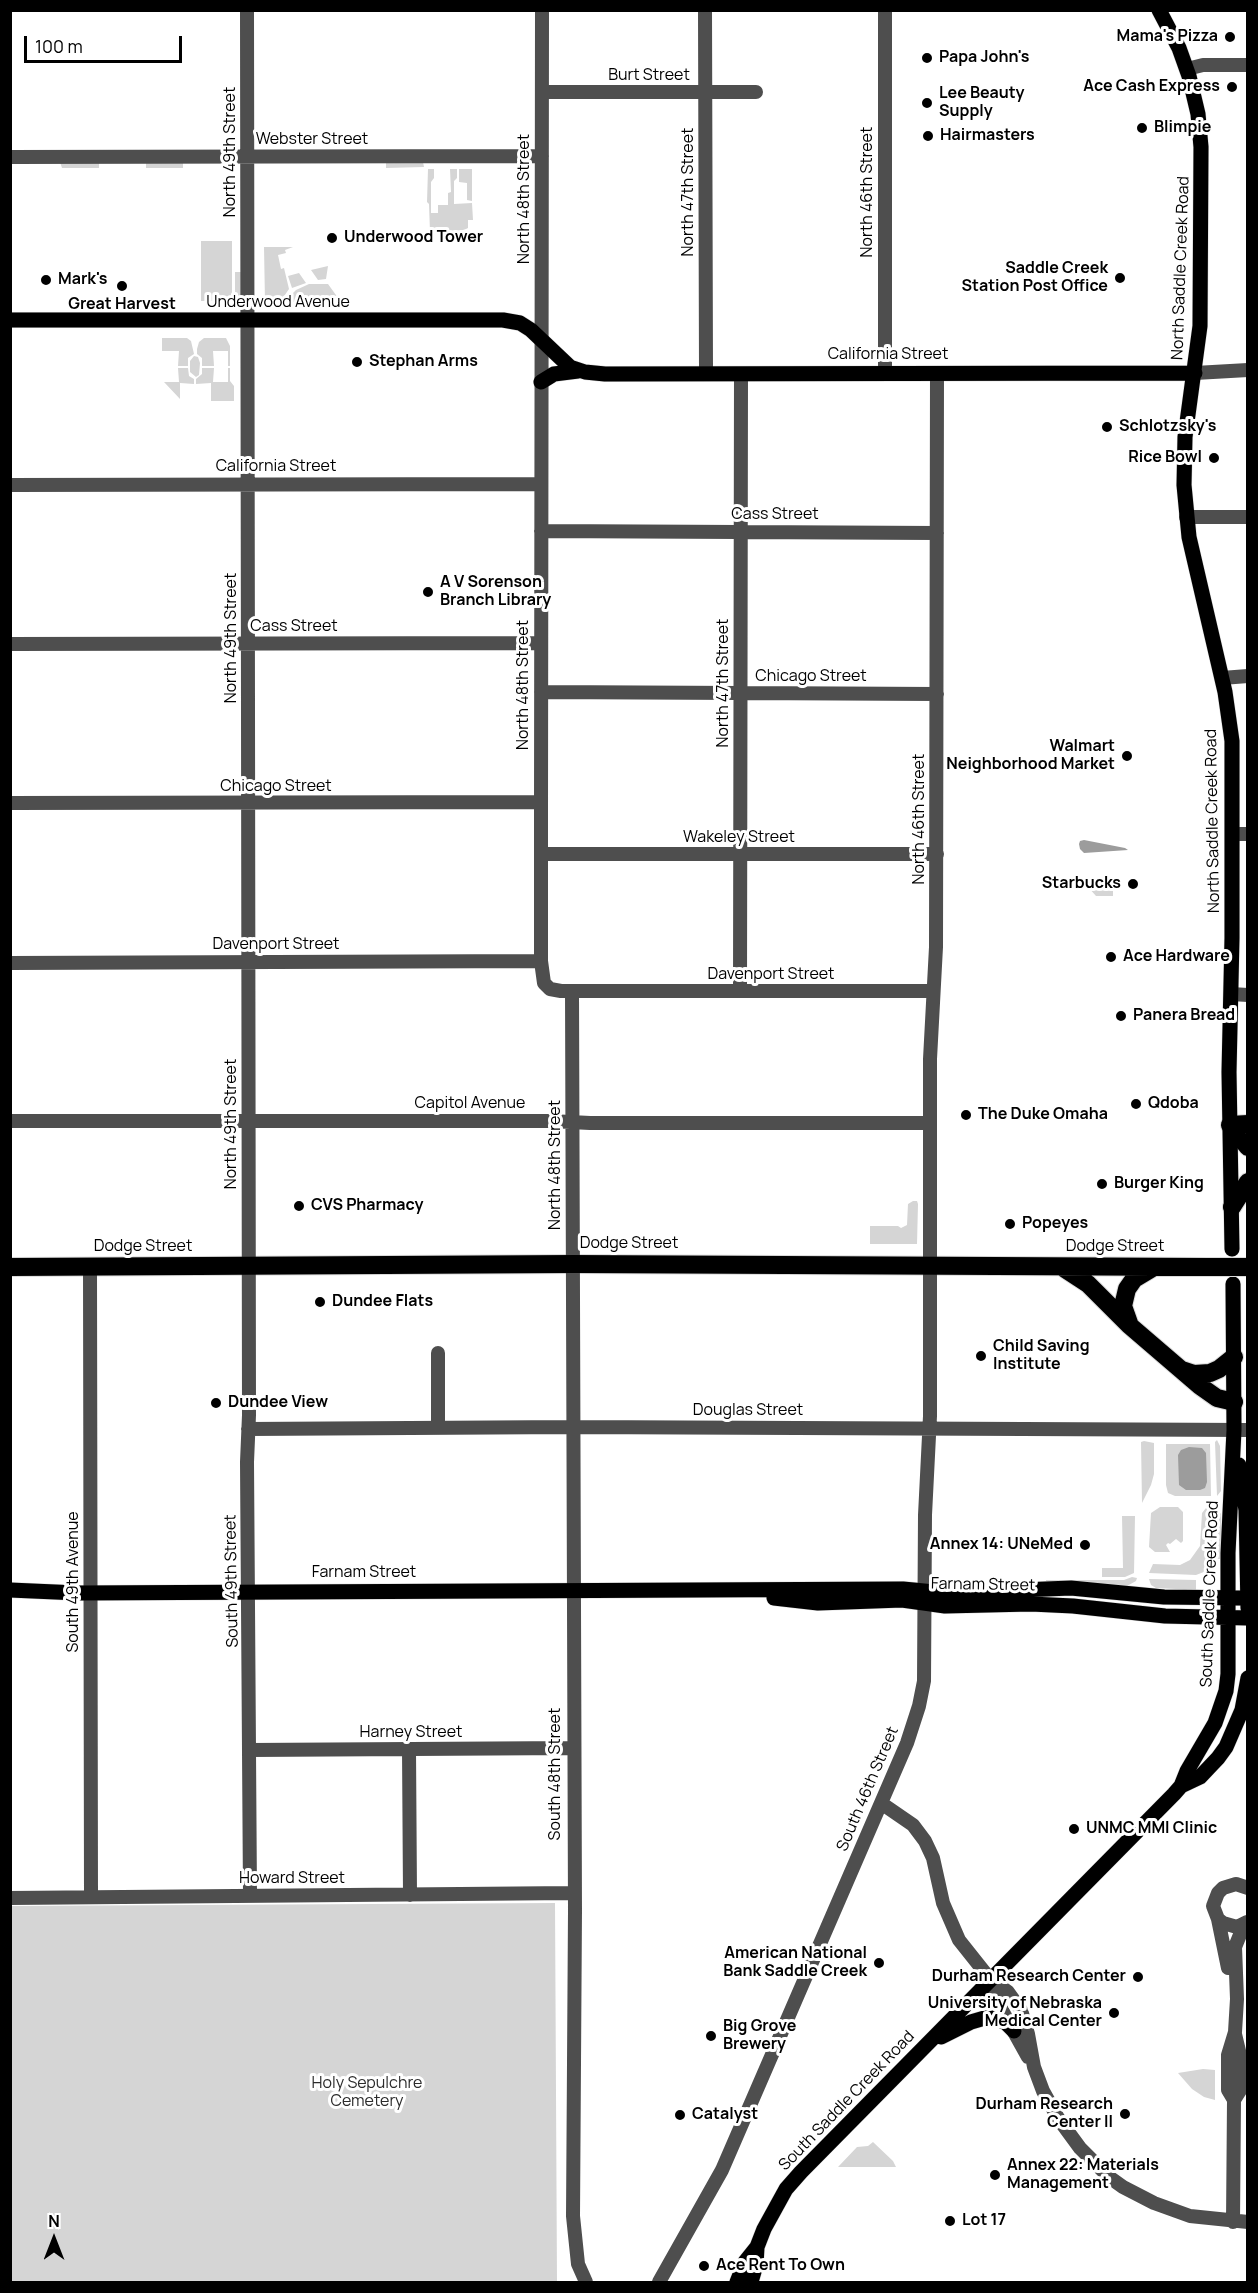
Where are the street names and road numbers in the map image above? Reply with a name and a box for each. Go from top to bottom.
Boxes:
street label: Burt Street [608,66,690,86]
street label: North 49th Street [221,87,241,217]
street label: North 46th Street [858,127,878,257]
street label: North 47th Street [679,128,699,256]
street label: Webster Street [256,130,368,150]
street label: North 48th Street [515,134,535,264]
street label: North Saddle Creek Road [1168,176,1194,360]
street label: Underwood Avenue [206,293,350,313]
street label: California Street [828,345,948,365]
street label: California Street [216,457,336,477]
street label: Cass Street [731,505,819,525]
street label: North 49th Street [222,573,242,703]
street label: Cass Street [250,617,338,637]
street label: North 47th Street [714,619,734,747]
street label: North 48th Street [514,620,534,750]
street label: Chicago Street [755,667,867,687]
street label: North Saddle Creek Road [1202,729,1224,913]
street label: North 46th Street [910,754,930,884]
street label: Chicago Street [220,777,332,797]
street label: Wakeley Street [683,828,795,848]
street label: Davenport Street [212,935,340,955]
street label: Davenport Street [707,965,835,985]
street label: North 49th Street [222,1059,242,1189]
street label: Capitol Avenue [415,1094,525,1114]
street label: North 48th Street [546,1100,566,1230]
street label: Dodge Street [580,1234,678,1254]
street label: Dodge Street [94,1237,192,1257]
street label: Dodge Street [1066,1237,1164,1257]
street label: Douglas Street [693,1401,803,1421]
street label: South Saddle Creek Road [1197,1500,1223,1688]
street label: South 49th Avenue [64,1511,84,1653]
street label: South 49th Street [221,1514,243,1648]
street label: Farnam Street [312,1563,416,1583]
street label: Farnam Street [931,1574,1035,1596]
street label: South 48th Street [546,1708,566,1840]
street label: Harney Street [360,1723,462,1743]
street label: South 46th Street [833,1724,903,1854]
street label: Howard Street [239,1869,345,1889]
street label: South Saddle Creek Road [775,2027,919,2175]

